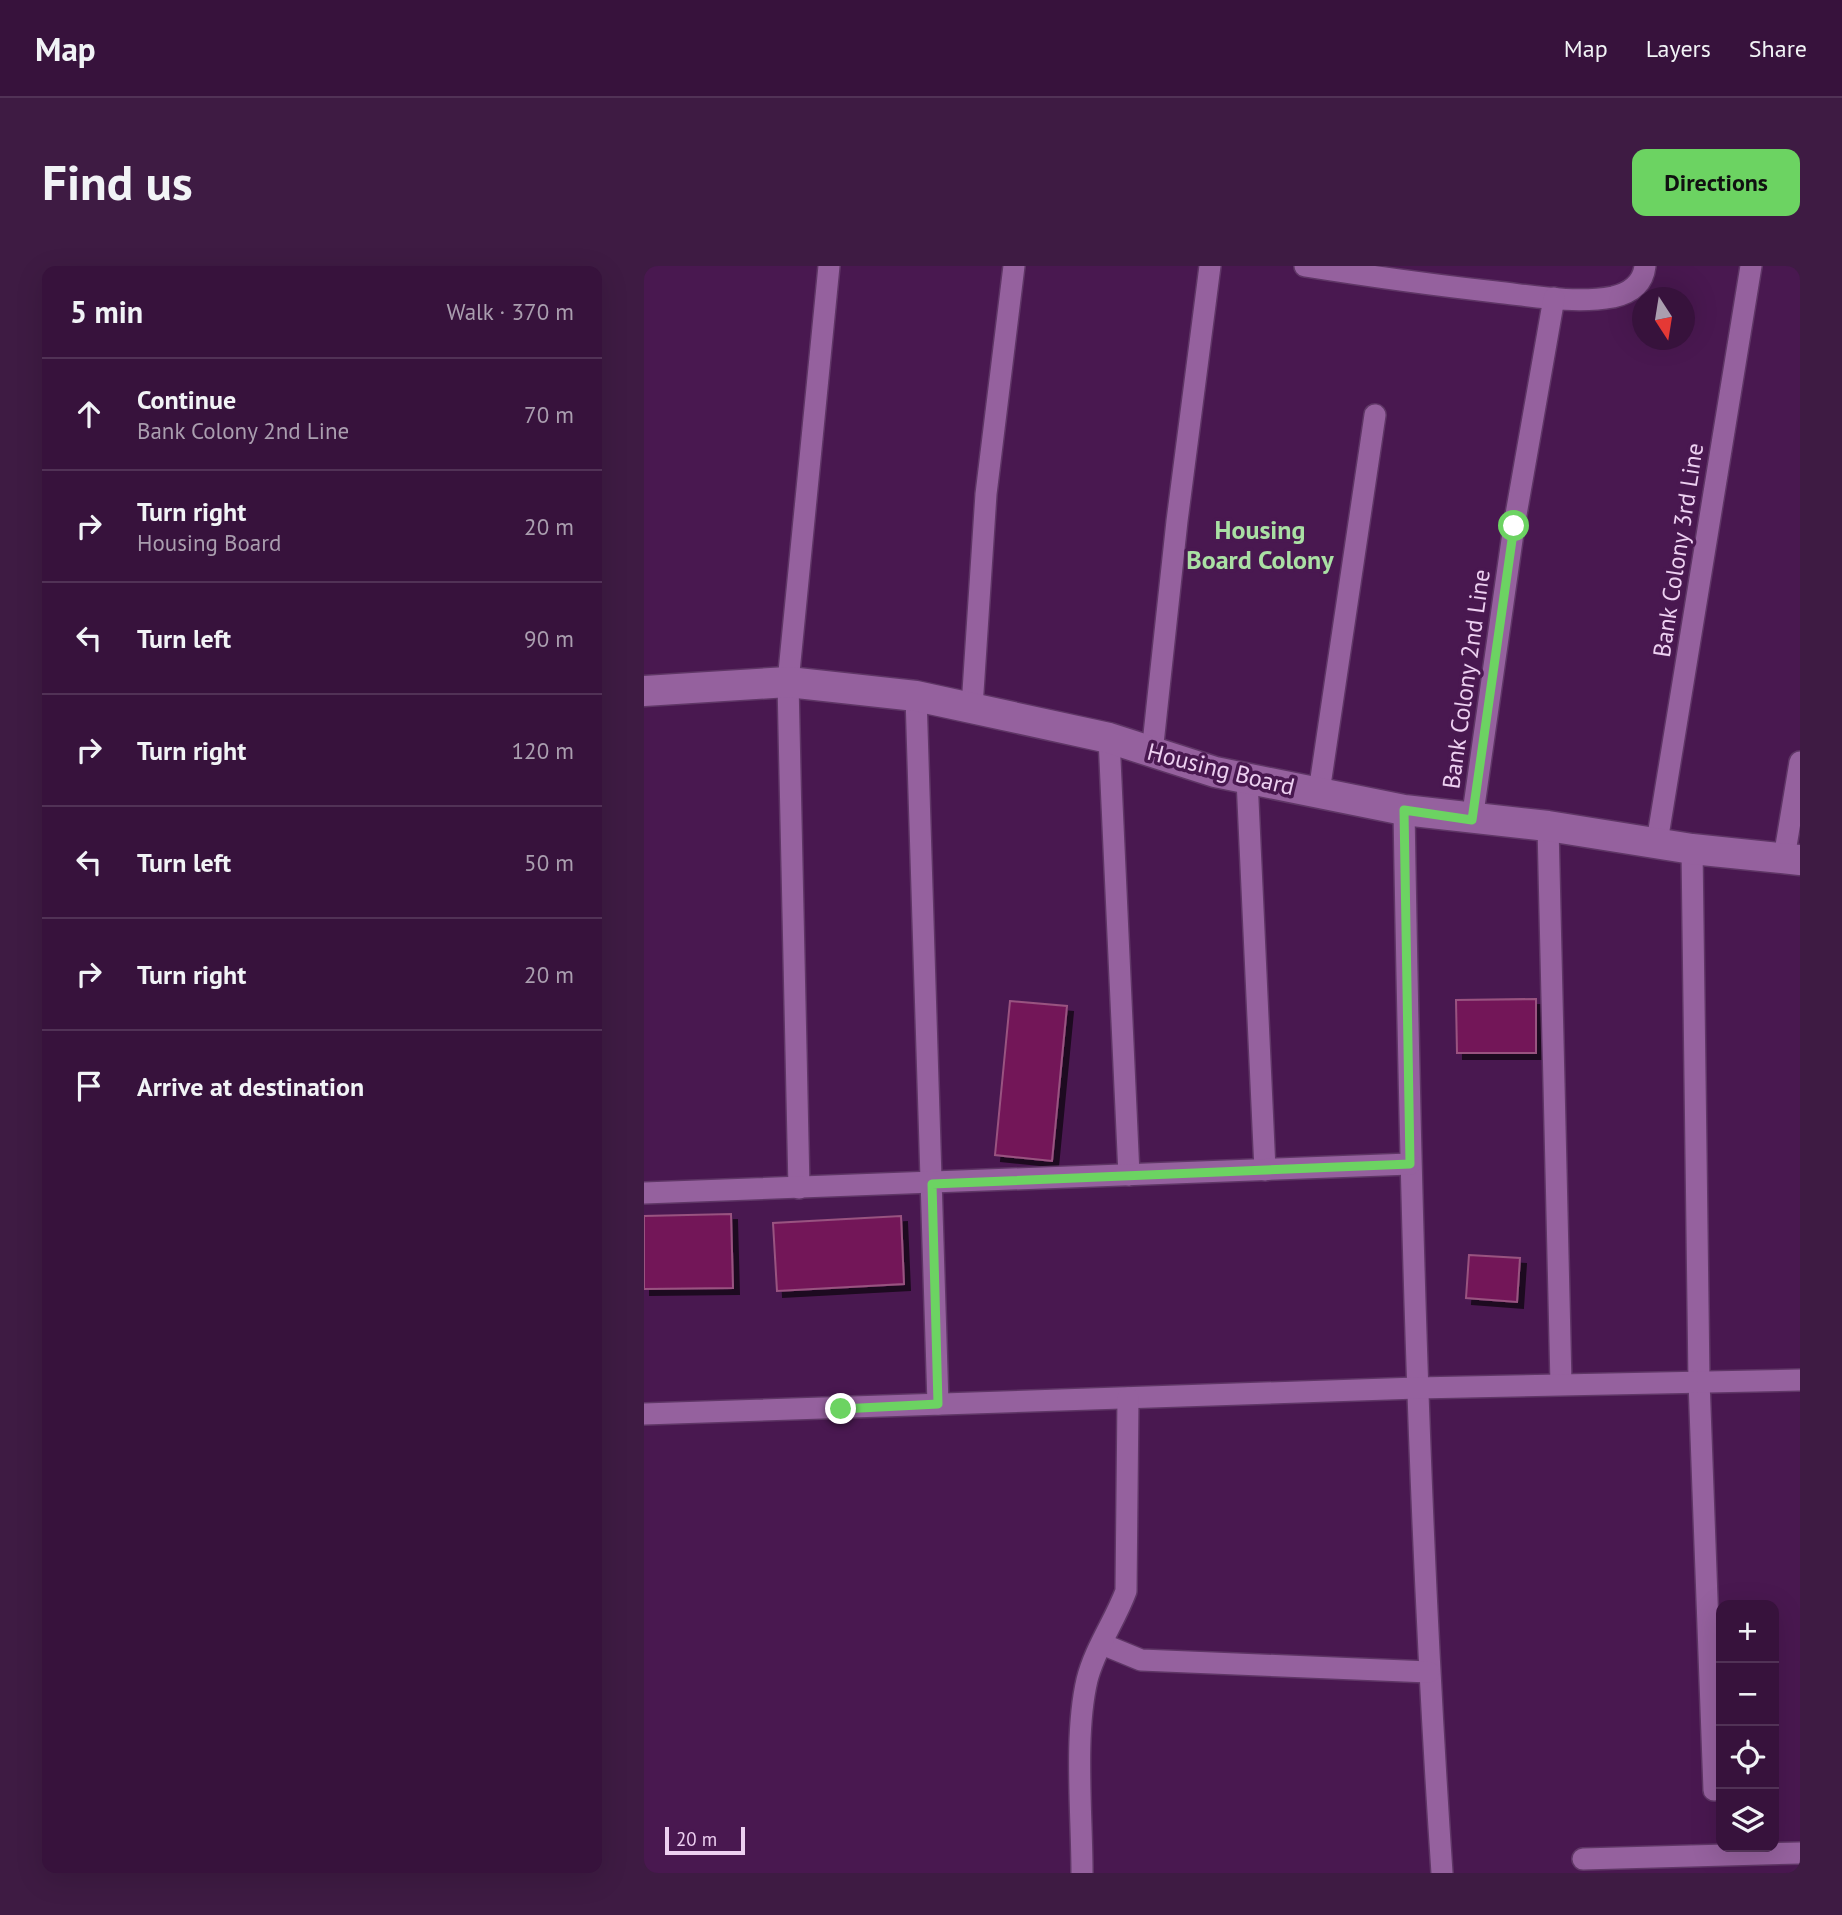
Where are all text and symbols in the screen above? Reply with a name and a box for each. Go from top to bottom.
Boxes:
text: Map [35,27,96,70]
text: Map [1564,33,1608,64]
text: Layers [1646,33,1711,64]
text: Share [1749,33,1807,64]
button: Directions [1632,149,1800,216]
text: Find us [42,150,193,214]
north arrow [1632,287,1695,350]
text: 5 min [70,292,143,331]
text: Walk · 370 m [447,297,574,326]
text: Continue [137,383,236,416]
icon: ahead [70,395,108,433]
text: 70 m [524,400,574,429]
text: Bank Colony 2nd Line [137,416,349,445]
street label: Bank Colony 3rd Line [1646,441,1710,659]
text: Turn right [137,495,246,528]
icon: right [70,507,108,545]
route start [1498,510,1529,541]
text: 20 m [524,512,574,541]
district label: Housing Board Colony [1186,513,1334,576]
text: Housing Board [137,528,281,557]
street label: Bank Colony 2nd Line [1435,567,1497,791]
icon: left [70,619,108,657]
text: Turn left [137,622,231,655]
text: 90 m [524,624,574,653]
icon: right [70,731,108,769]
text: Turn right [137,734,246,767]
text: 120 m [512,736,574,765]
street label: Housing Board [1144,736,1298,802]
icon: left [70,843,108,881]
text: Turn left [137,846,231,879]
text: 50 m [524,848,574,877]
icon: right [70,955,108,993]
text: Turn right [137,958,246,991]
text: 20 m [524,960,574,989]
icon: arrive [70,1067,108,1105]
text: Arrive at destination [137,1070,364,1103]
route end [825,1393,856,1424]
map controls [1716,1600,1779,1852]
button: + [1716,1600,1779,1663]
button: − [1716,1663,1779,1726]
button: locate [1716,1726,1779,1789]
button: layers [1716,1789,1779,1852]
scale bar [665,1824,746,1856]
text: 20 m [676,1827,717,1851]

